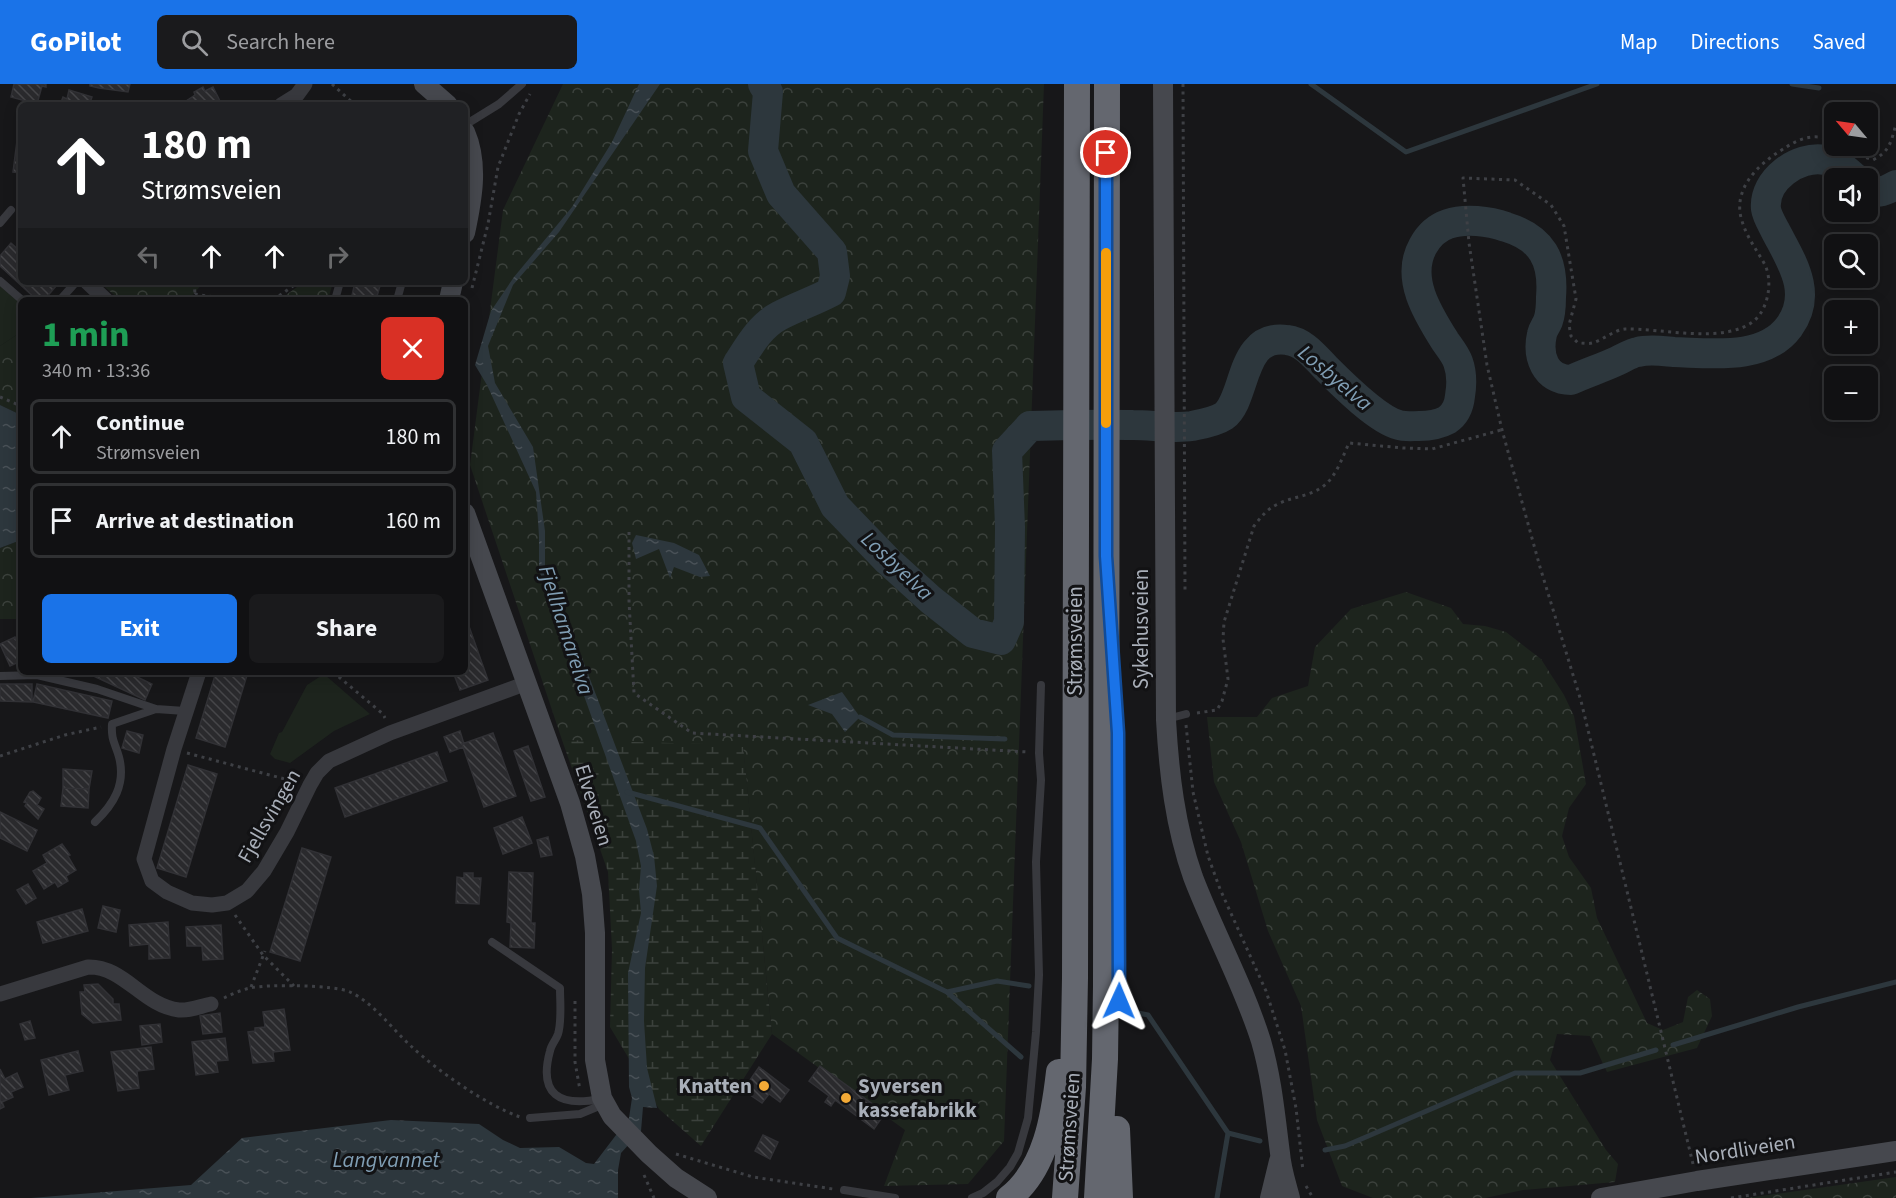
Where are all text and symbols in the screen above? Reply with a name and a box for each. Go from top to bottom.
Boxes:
search box [157,15,577,69]
text: GoPilot [30,22,121,62]
icon: search [178,26,211,59]
text: Search here [226,26,335,58]
text: Map [1620,27,1658,57]
text: Directions [1691,27,1779,57]
text: Saved [1812,27,1866,57]
north arrow [1824,102,1878,156]
map controls [1824,102,1878,420]
text: 180 m [141,115,252,175]
icon: ahead [42,126,120,204]
pin [1080,127,1131,178]
icon: arrive [1089,136,1122,169]
button: sound [1824,168,1878,222]
text: Strømsveien [141,171,282,210]
button: search [1824,234,1878,288]
icon: left [132,240,165,273]
icon: ahead [195,240,228,273]
icon: ahead [258,240,291,273]
icon: right [321,240,354,273]
button: + [1824,300,1878,354]
text: 1 min [42,309,130,360]
button: close [381,317,444,380]
water label: Losbyelva [1291,337,1379,419]
text: 340 m · 13:36 [42,357,150,385]
button: − [1824,366,1878,420]
text: Continue [96,407,185,439]
icon: ahead [45,420,78,453]
text: 180 m [386,421,441,453]
text: Strømsveien [96,439,200,467]
icon: arrive [45,504,78,537]
text: Arrive at destination [96,505,294,537]
text: 160 m [386,505,441,537]
water label: Losbyelva [854,524,941,608]
water label: Fjellhamarelva [530,561,602,699]
street label: Sykehusveien [1126,569,1156,689]
street label: Strømsveien [1060,586,1090,696]
button: Exit [42,594,237,663]
button: Share [249,594,444,663]
street label: Elveveien [567,760,621,850]
street label: Fjellsvingen [230,763,308,869]
position arrow [1087,969,1151,1033]
place label: Knatten [678,1071,752,1101]
place label: Syversen kassefabrikk [858,1071,977,1125]
street label: Strømsveien [1050,1071,1088,1183]
marker: Knatten [757,1079,771,1093]
marker: Syversen kassefabrikk [839,1091,853,1105]
street label: Nordliveien [1693,1126,1797,1172]
water label: Langvannet [333,1144,440,1176]

